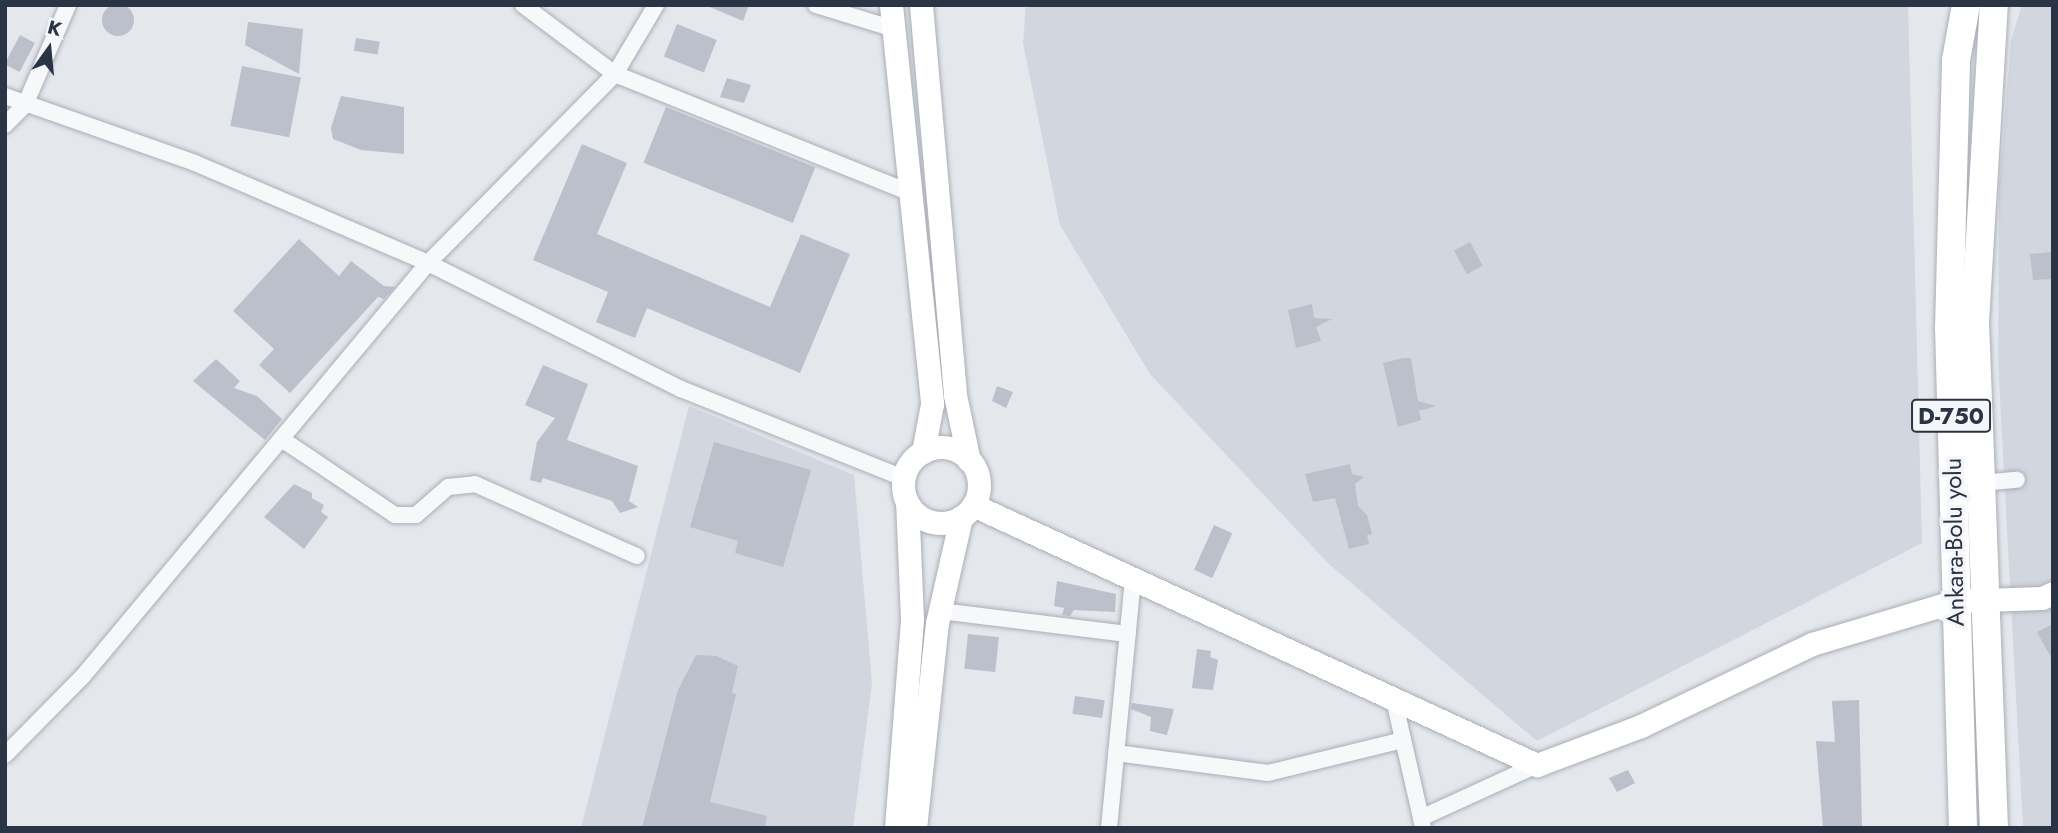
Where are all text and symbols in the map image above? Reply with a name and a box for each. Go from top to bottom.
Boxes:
text: K [45,13,64,43]
north arrow [14,14,84,84]
road number: D-750 [1911,396,1991,436]
street label: Ankara-Bolu yolu [1938,457,1970,627]

